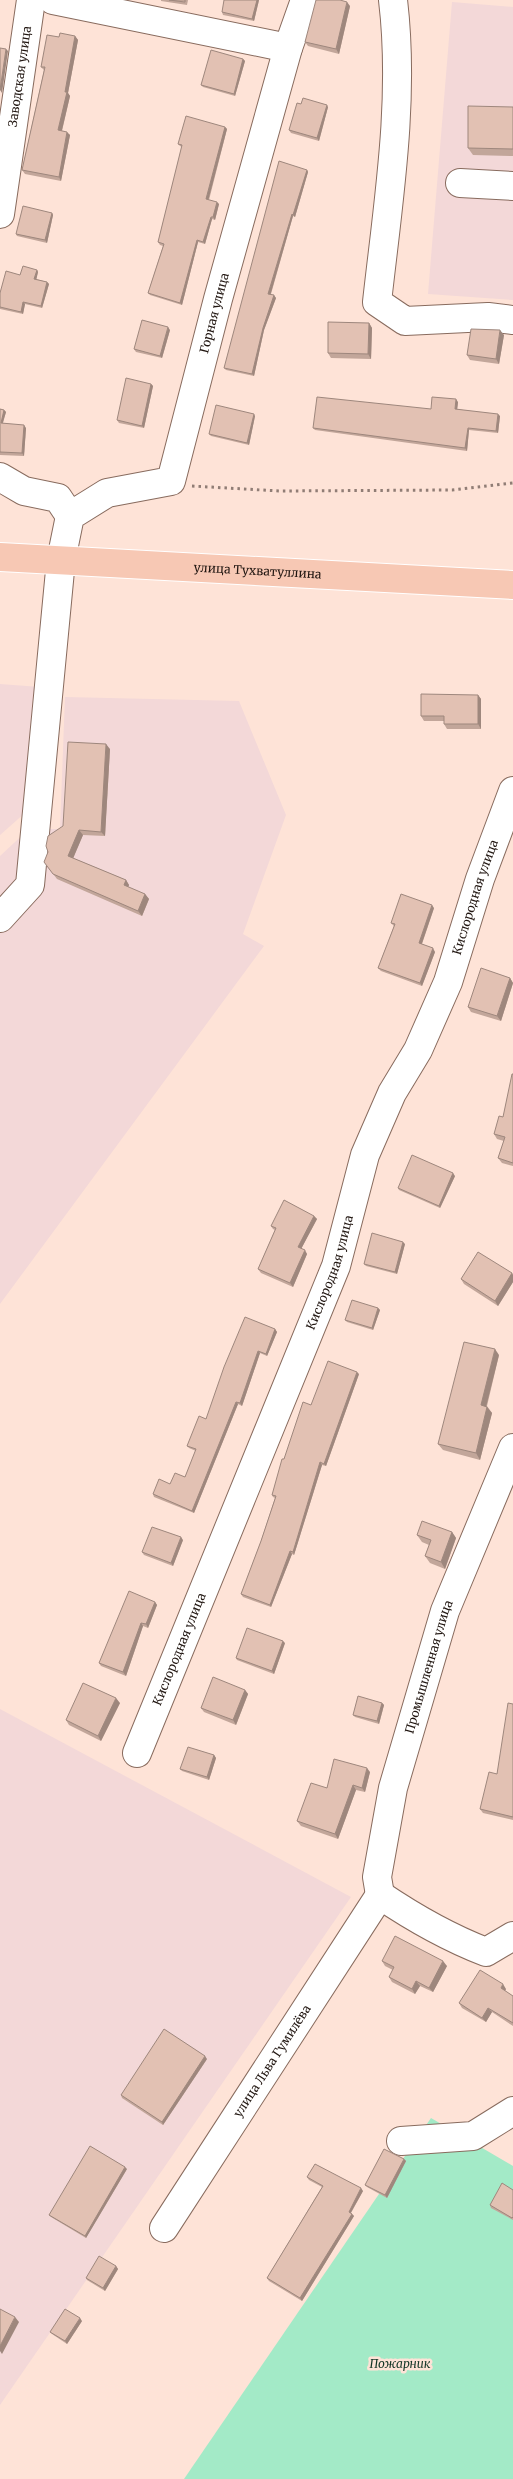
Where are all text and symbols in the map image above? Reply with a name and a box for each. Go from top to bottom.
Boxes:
street label: Заводская улица [5,24,34,128]
street label: Горная улица [196,270,232,355]
street label: улица Тухватуллина [193,560,322,582]
street label: Кислородная улица [449,837,501,957]
street label: Кислородная улица [303,1213,356,1332]
street label: Кислородная улица [149,1590,209,1708]
street label: Промышленная улица [401,1597,456,1735]
street label: улица Льва Гумилёва [230,2001,314,2120]
park label: Пожарник [370,2356,431,2371]

